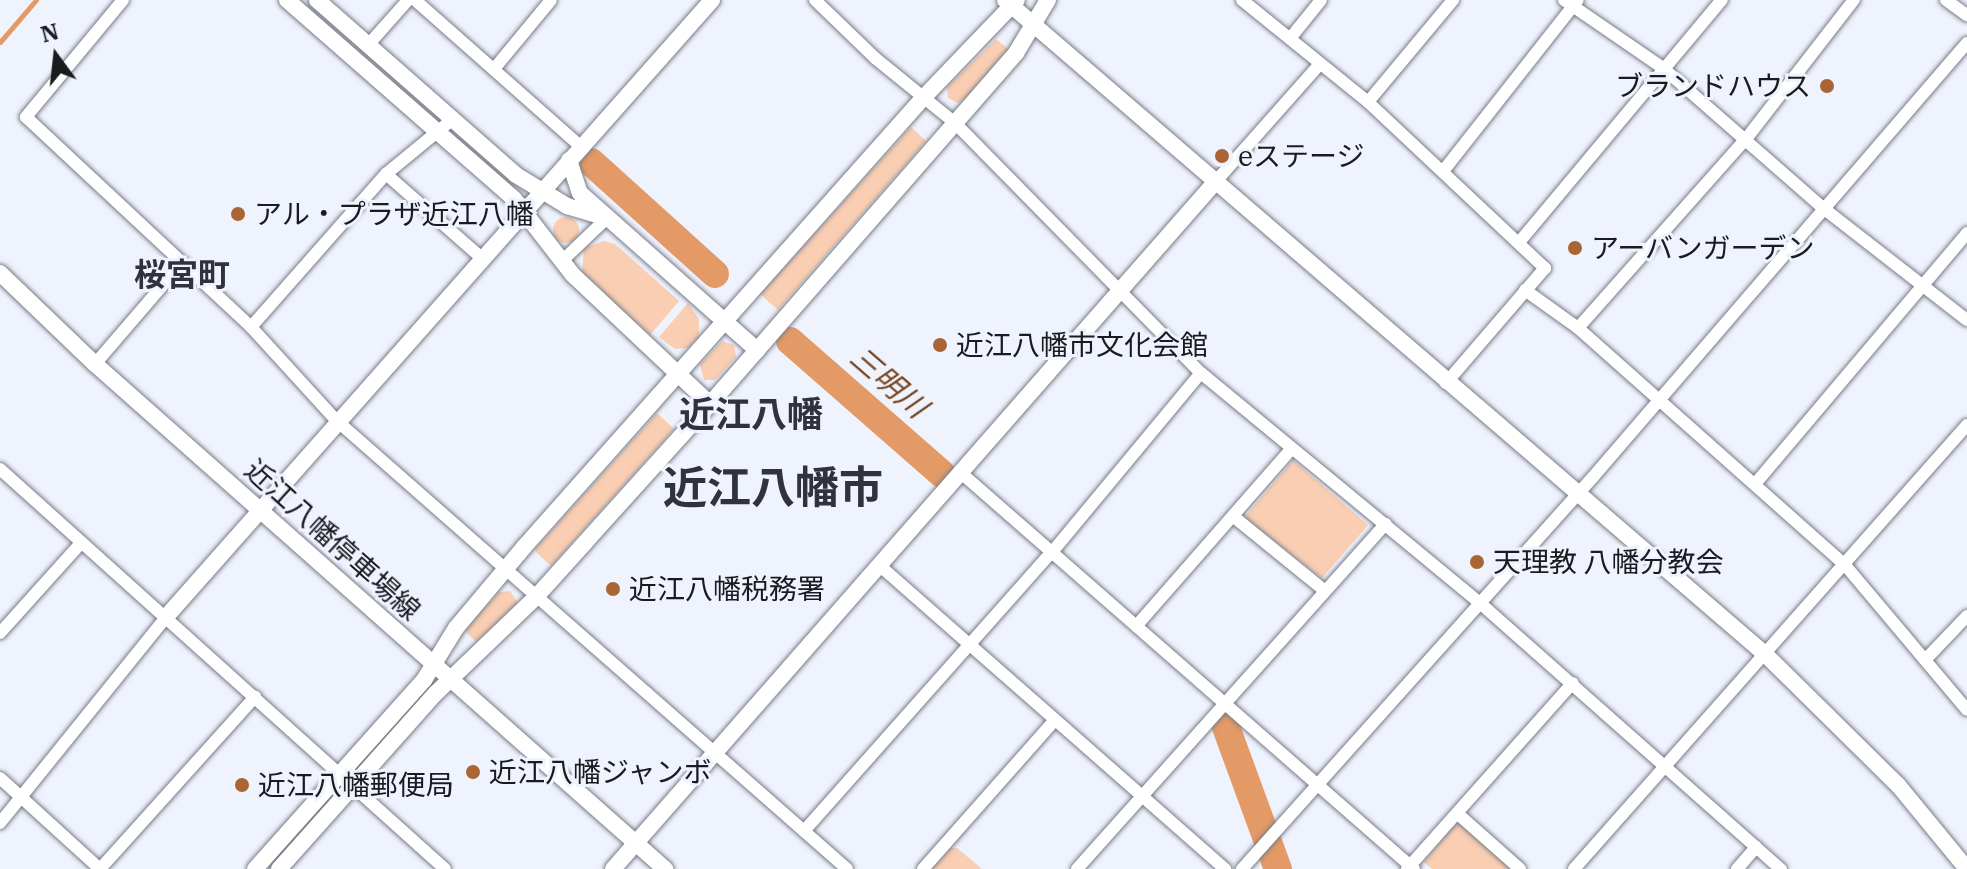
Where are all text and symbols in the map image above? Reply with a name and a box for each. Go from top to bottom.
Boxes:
north arrow [16,16,96,96]
text: N [37,16,62,49]
place label: ブランドハウス [1615,69,1811,103]
marker: ブランドハウス [1818,77,1836,95]
place label: eステージ [1238,139,1365,173]
marker: eステージ [1213,147,1231,165]
place label: アル・プラザ近江八幡 [254,197,534,231]
marker: アル・プラザ近江八幡 [229,205,247,223]
place label: アーバンガーデン [1591,231,1813,265]
marker: アーバンガーデン [1566,239,1584,257]
district label: 桜宮町 [134,255,230,293]
place label: 近江八幡市文化会館 [956,328,1208,362]
marker: 近江八幡市文化会館 [931,336,949,354]
water label: 三明川 [843,339,935,425]
district label: 近江八幡 [679,392,823,436]
street label: 近江八幡停車場線 [239,453,427,627]
district label: 近江八幡市 [663,461,883,513]
place label: 天理教 八幡分教会 [1493,545,1723,579]
marker: 天理教 八幡分教会 [1468,553,1486,571]
place label: 近江八幡税務署 [629,572,825,606]
marker: 近江八幡税務署 [604,580,622,598]
place label: 近江八幡ジャンボ [489,755,713,789]
marker: 近江八幡ジャンボ [464,763,482,781]
place label: 近江八幡郵便局 [258,768,454,802]
marker: 近江八幡郵便局 [233,776,251,794]

